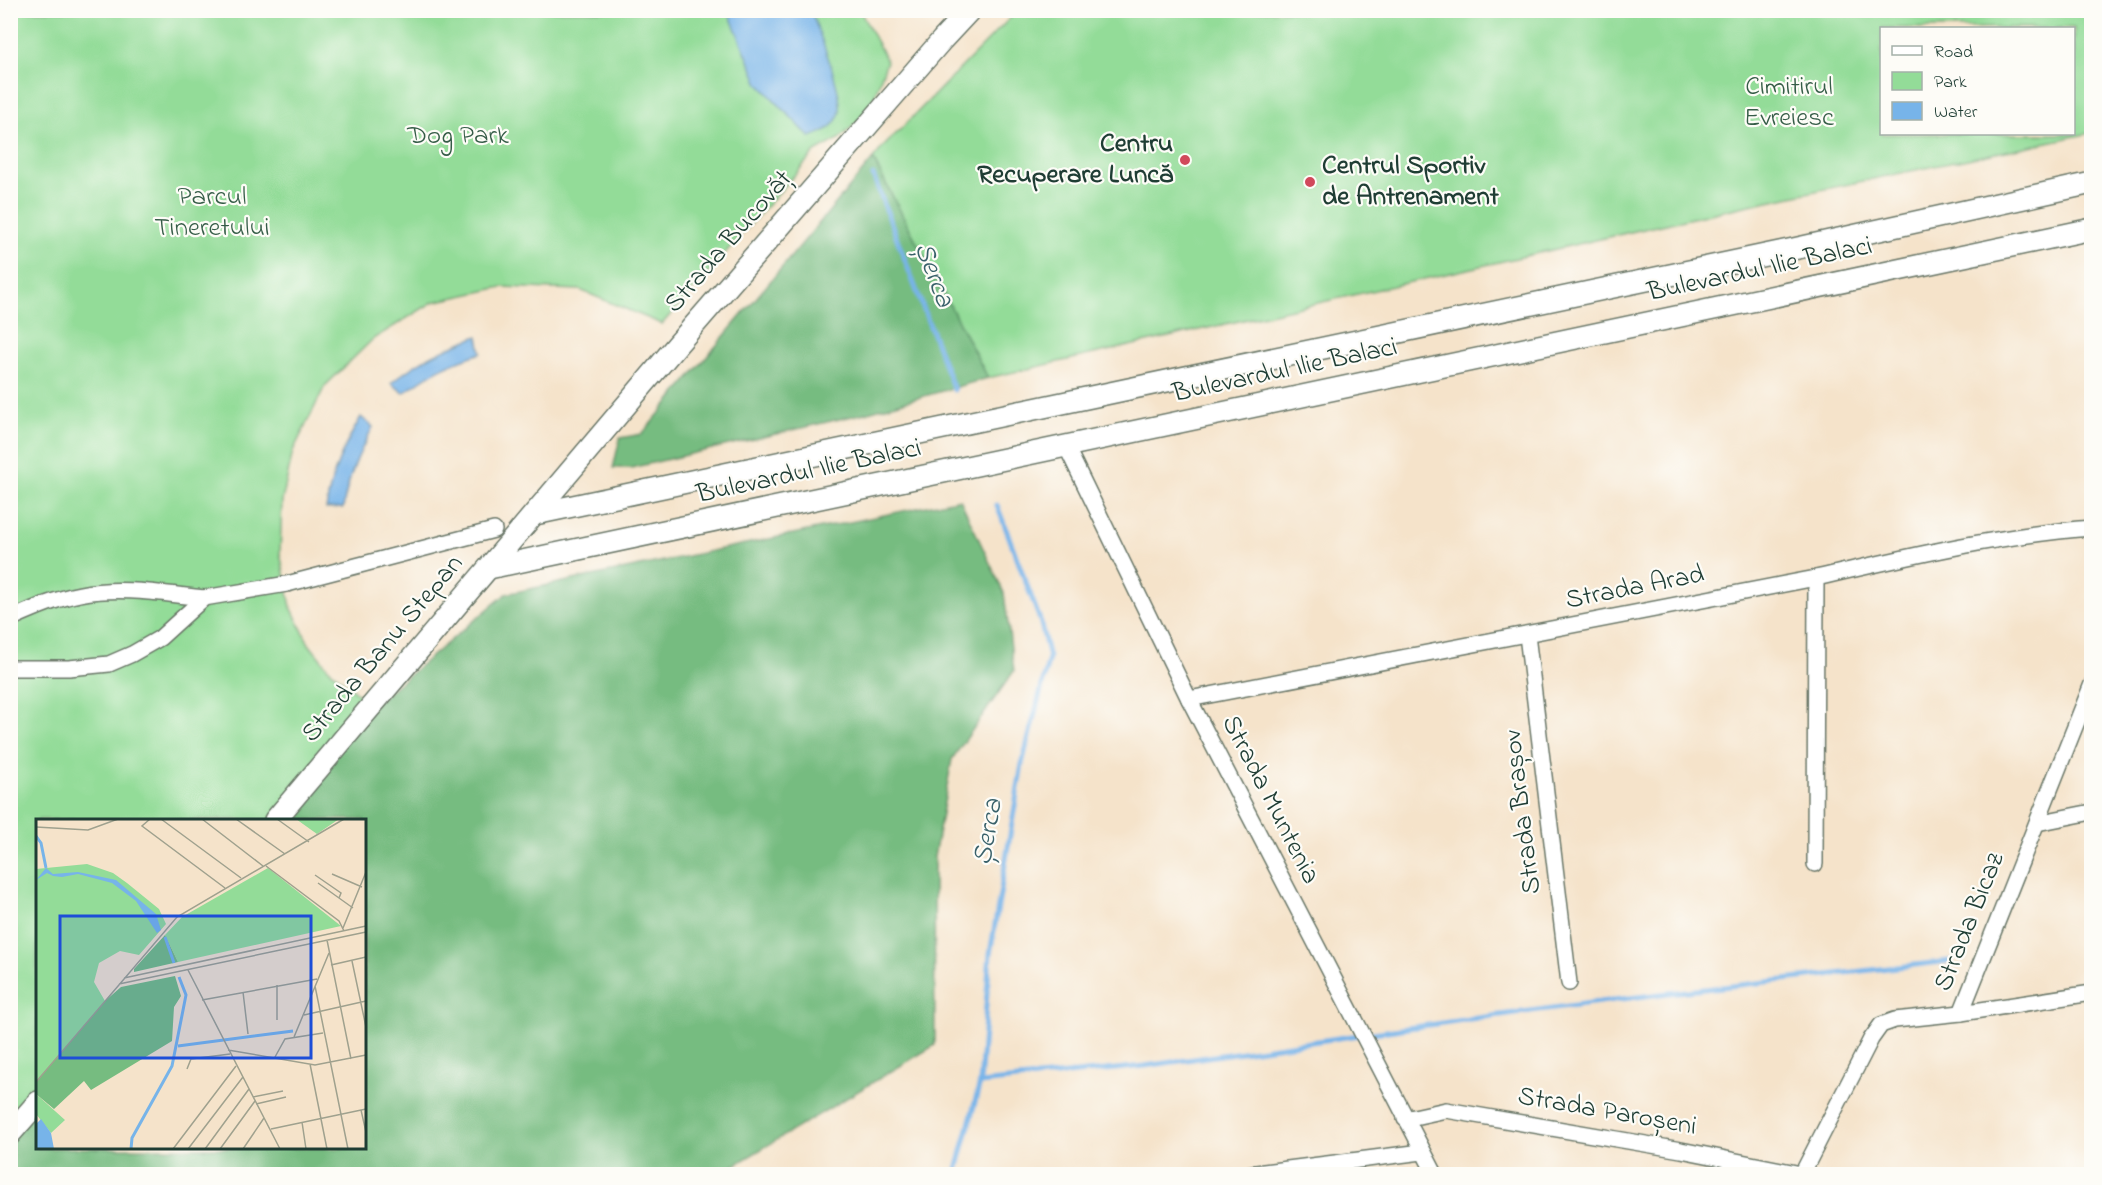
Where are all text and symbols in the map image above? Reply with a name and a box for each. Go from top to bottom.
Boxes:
legend [1880,27,2075,135]
text: Road [1934,40,1973,66]
park label: Cimitirul Evreiesc [1744,68,1834,138]
text: Park [1934,70,1967,96]
text: Water [1934,100,1978,126]
park label: Dog Park [406,117,509,156]
place label: Centru Recuperare Luncă [977,125,1173,195]
place label: Centrul Sportiv de Antrenament [1322,147,1500,217]
marker: Centru Recuperare Luncă [1178,153,1192,167]
street label: Strada Bucovăț [656,162,802,322]
marker: Centrul Sportiv de Antrenament [1303,175,1317,189]
park label: Parcul Tineretului [154,178,270,248]
street label: Bulevardul Ilie Balaci [1643,227,1876,313]
water label: Șerca [902,236,964,314]
street label: Bulevardul Ilie Balaci [1168,328,1401,414]
street label: Bulevardul Ilie Balaci [692,429,925,515]
street label: Strada Banu Stepan [292,546,474,752]
street label: Strada Arad [1562,555,1708,621]
street label: Strada Muntenia [1211,709,1329,891]
street label: Strada Brașov [1494,727,1552,896]
water label: Șerca [963,795,1015,868]
inset map [36,819,366,1149]
street label: Strada Bicaz [1924,846,2016,997]
street label: Strada Paroșeni [1515,1077,1699,1147]

